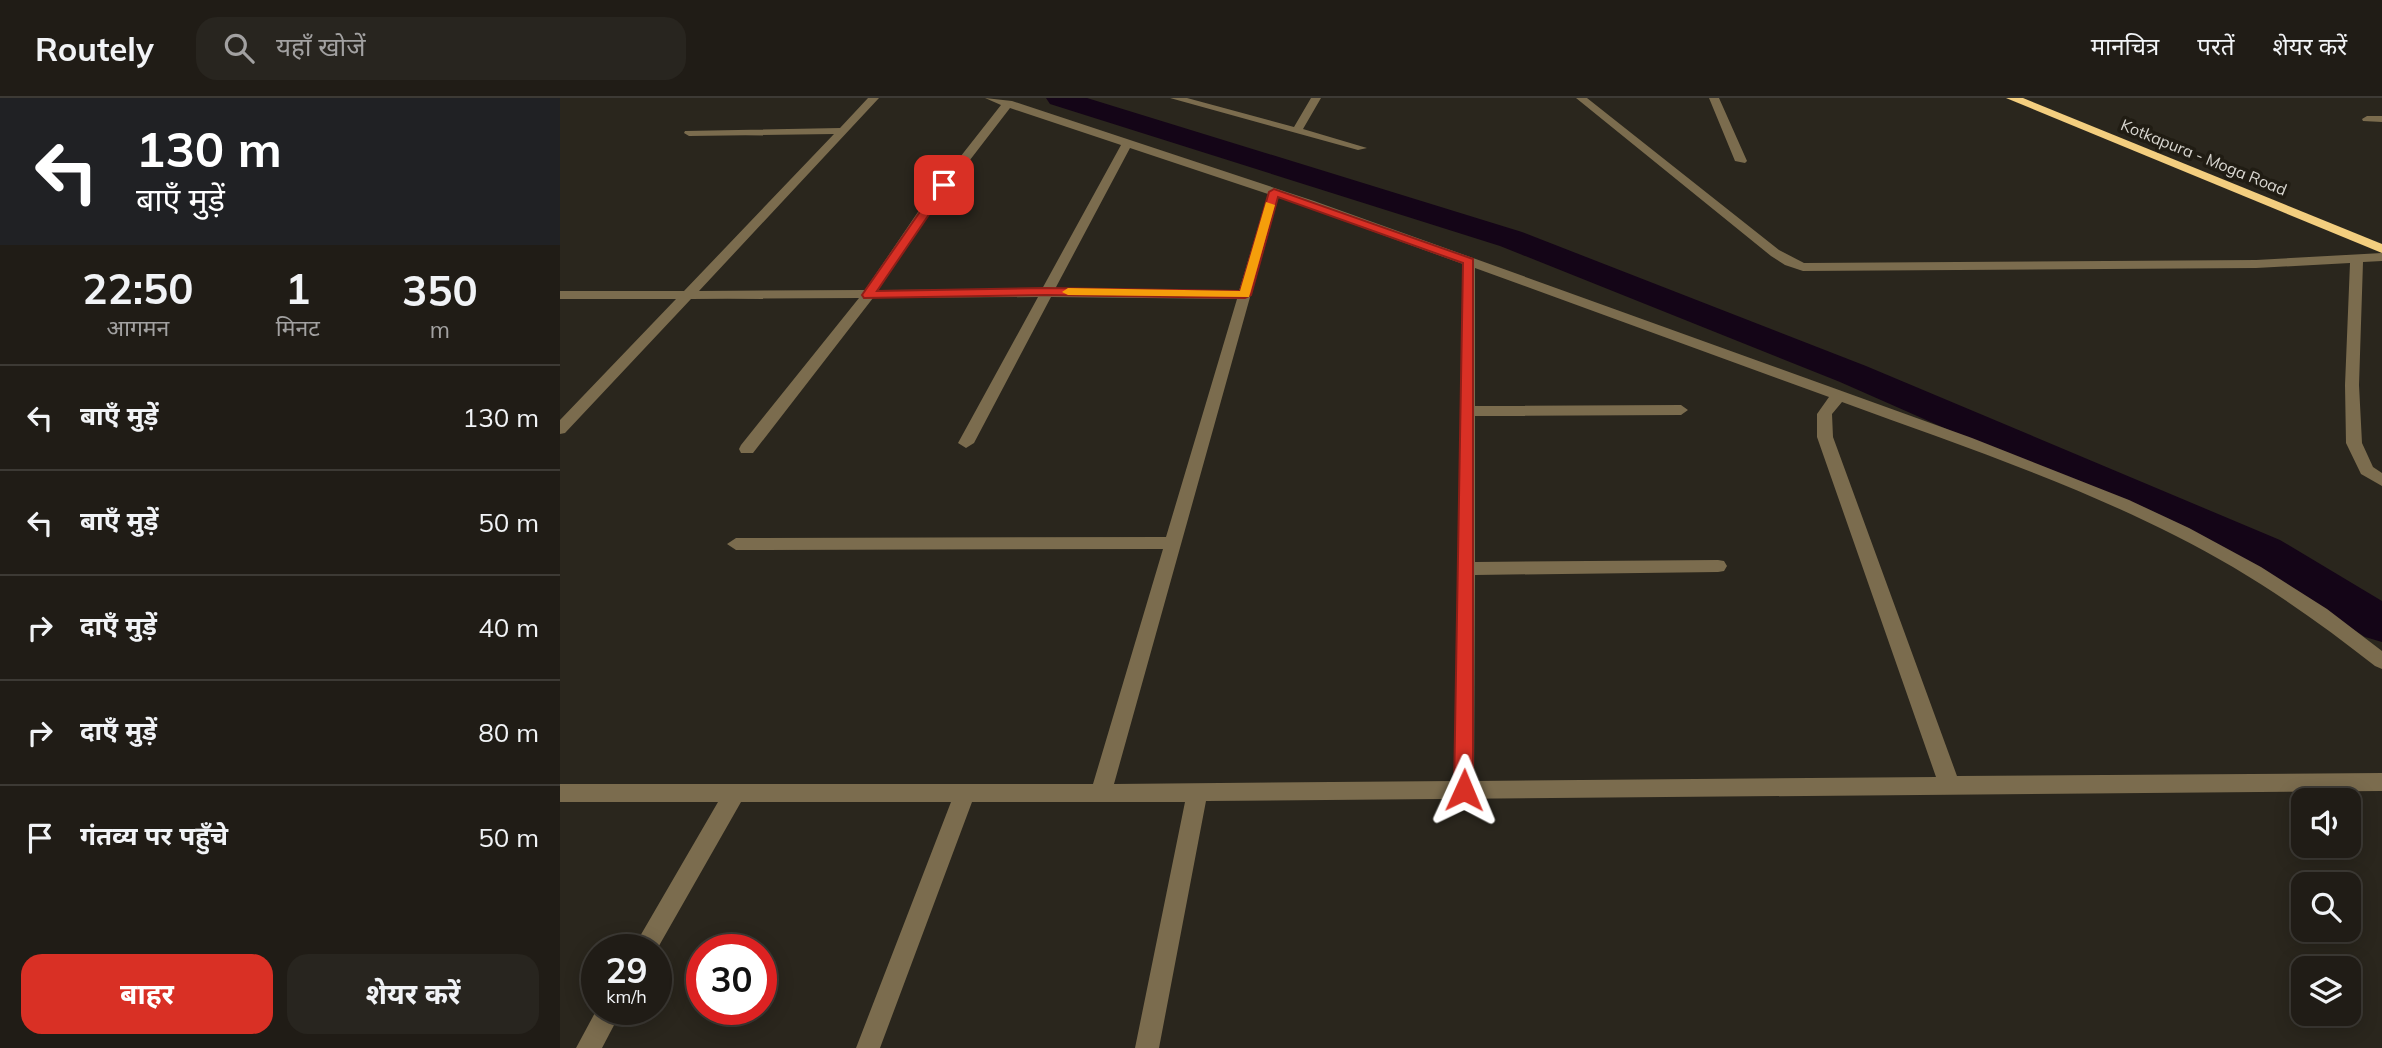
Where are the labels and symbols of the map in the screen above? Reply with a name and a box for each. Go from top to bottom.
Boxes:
street label: Kotkapura - Moga Road [2118,115,2290,199]
pin [914,155,974,215]
position arrow [1427,753,1501,827]
speed limit sign: 30 [686,934,777,1025]

